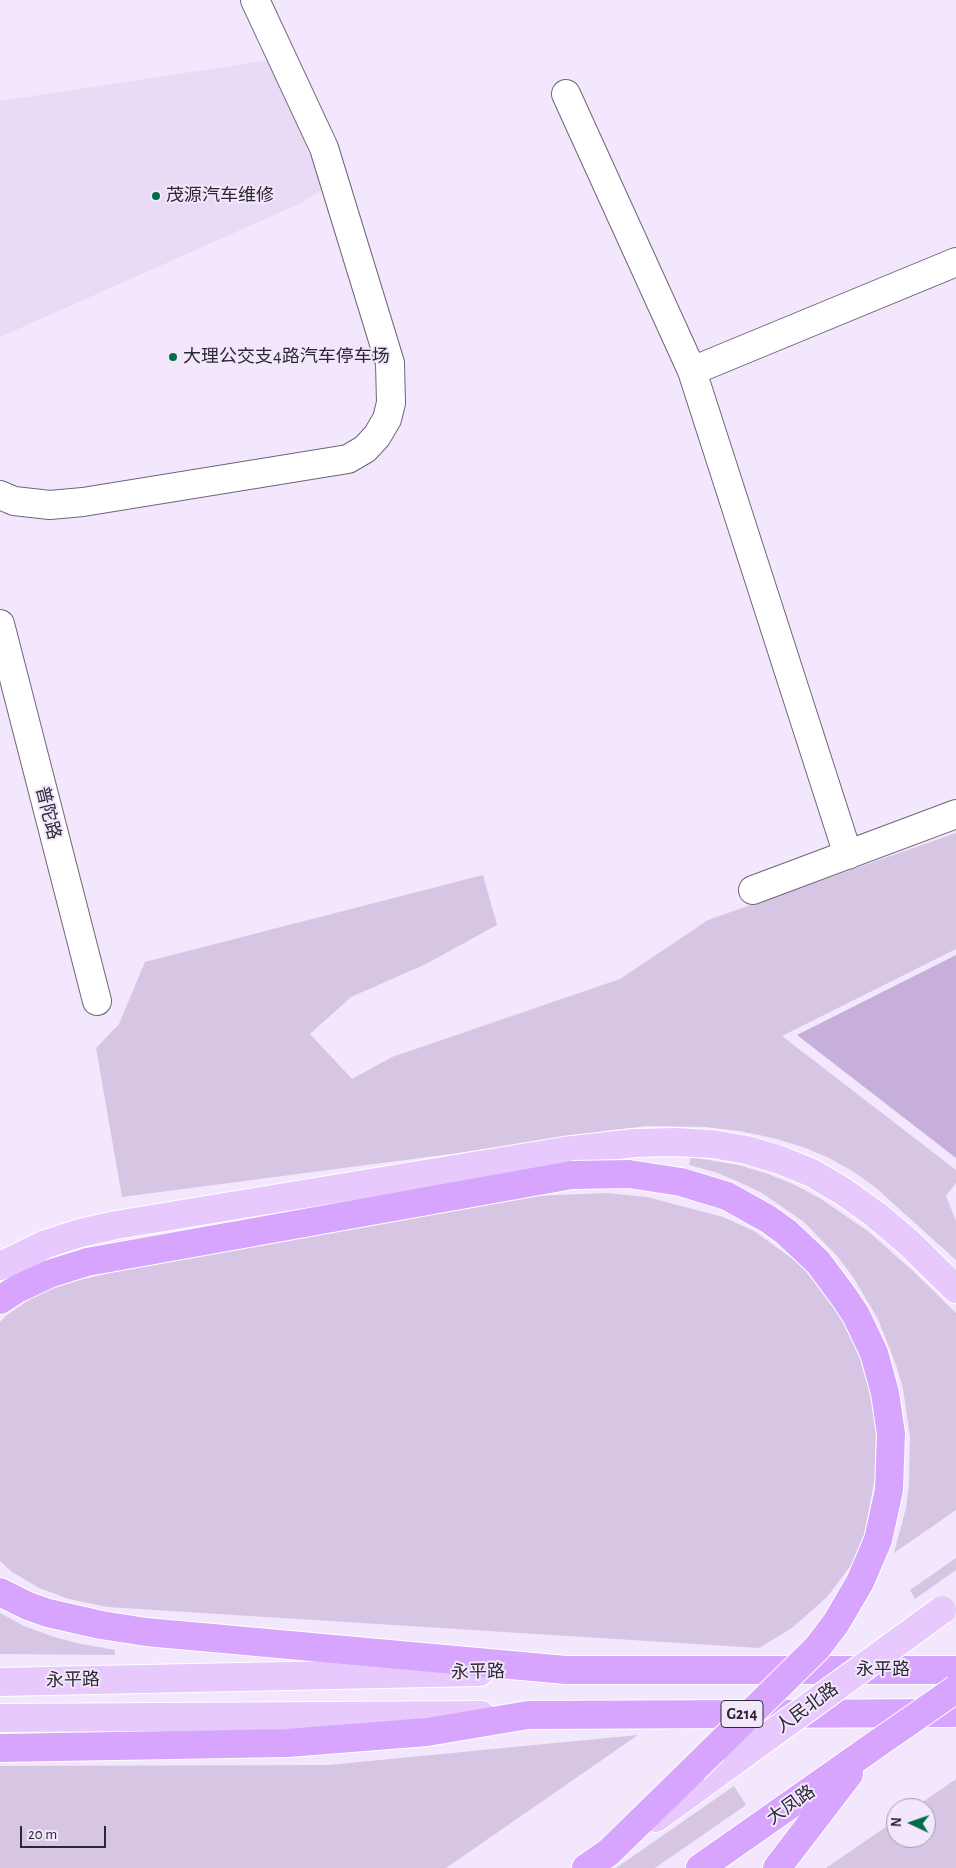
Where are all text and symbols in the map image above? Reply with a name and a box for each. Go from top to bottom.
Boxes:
place label: 茂源汽车维修 [166,185,274,207]
marker: 茂源汽车维修 [150,190,162,202]
place label: 大理公交支4路汽车停车场 [183,346,390,368]
marker: 大理公交支4路汽车停车场 [167,351,179,363]
street label: 普陀路 [31,784,65,842]
street label: 永平路 [856,1659,910,1681]
street label: 永平路 [451,1661,505,1683]
street label: 永平路 [46,1669,100,1691]
street label: 人民北路 [772,1678,842,1738]
road number: G214 [721,1700,763,1728]
street label: 大凤路 [763,1781,819,1829]
north arrow [886,1798,936,1848]
scale bar [22,1816,109,1848]
text: N [890,1817,904,1828]
text: 20 m [28,1827,57,1842]

